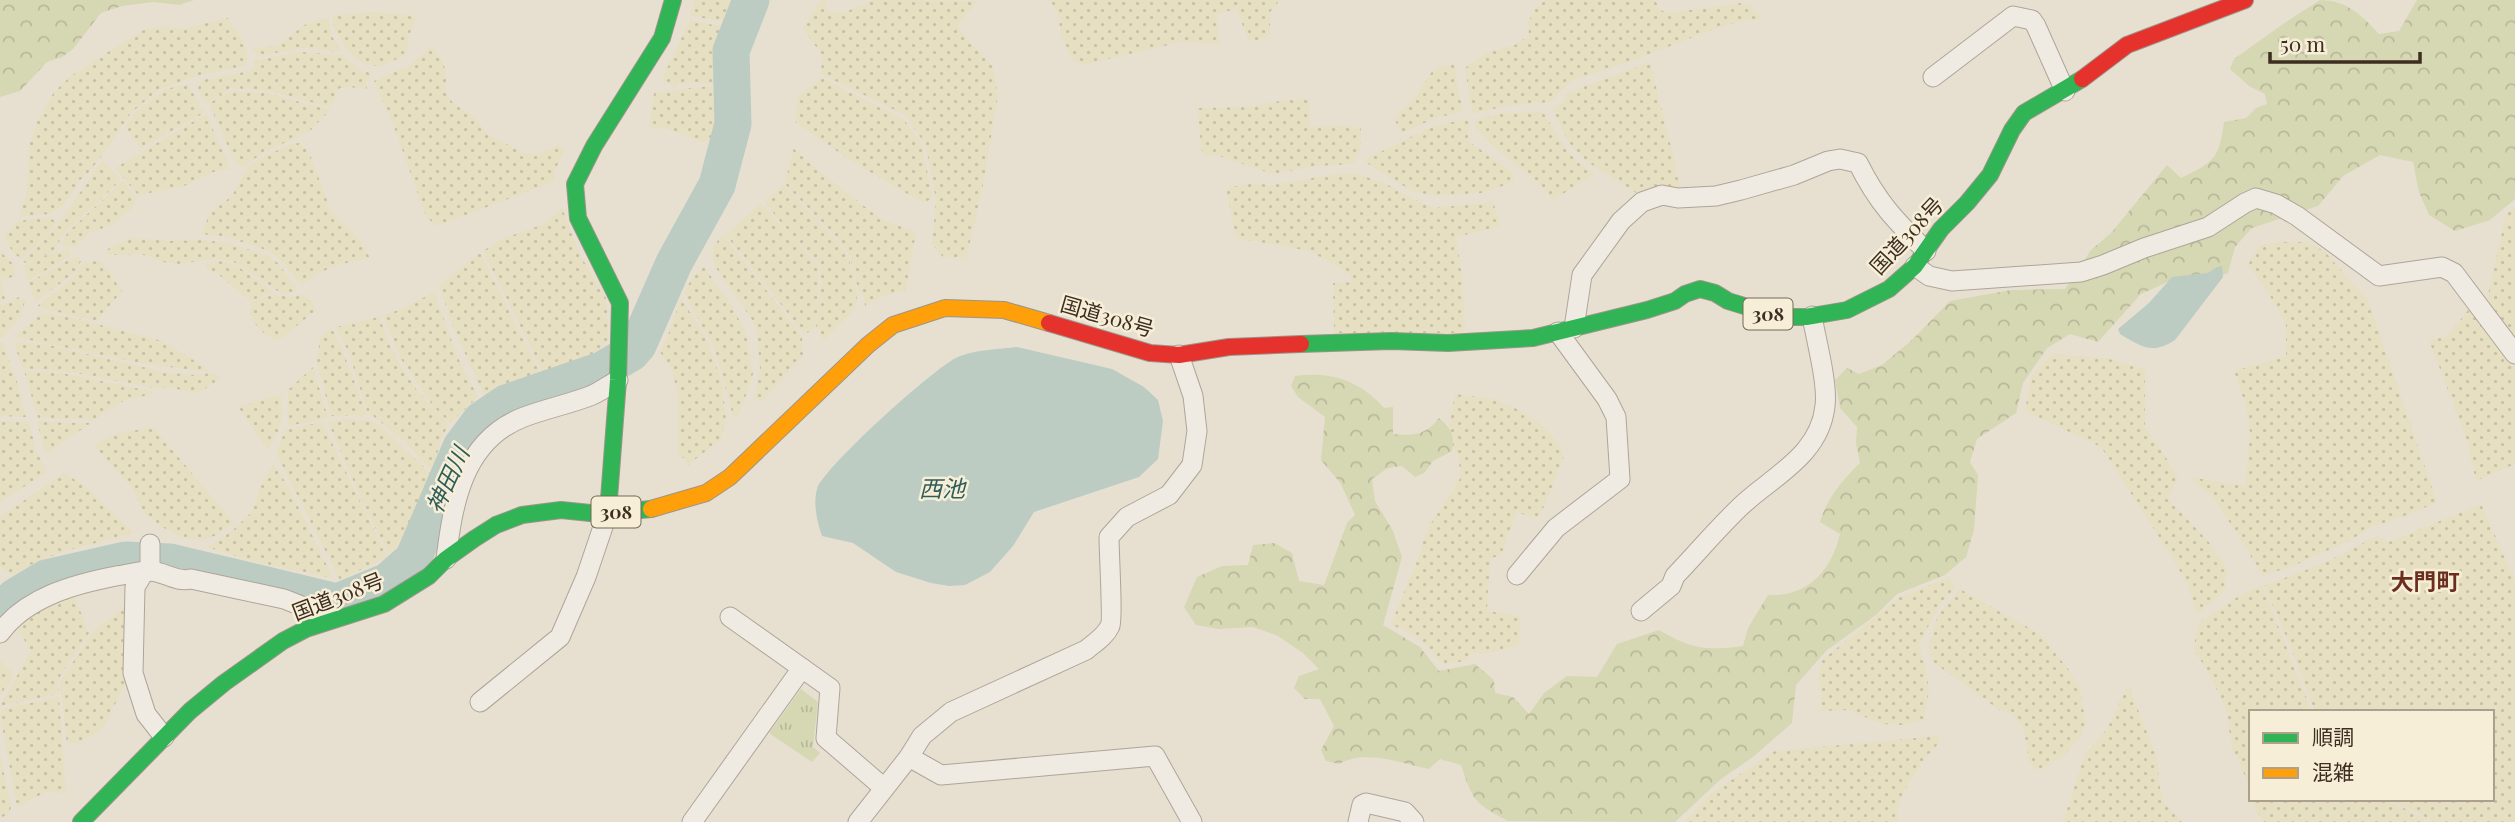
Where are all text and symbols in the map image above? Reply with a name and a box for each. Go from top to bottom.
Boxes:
scale bar [2270,21,2420,65]
text: 50 m [2280,29,2326,57]
street label: 国道308号 [1863,190,1949,279]
street label: 国道308号 [1058,288,1158,342]
road number: 308 [1744,298,1792,330]
water label: 神田川 [418,439,477,517]
water label: 西池 [919,472,967,503]
road number: 308 [592,496,640,527]
street label: 国道308号 [287,565,387,625]
district label: 大門町 [2391,565,2460,596]
legend [2249,710,2494,801]
text: 順調 [2312,722,2354,750]
text: 混雑 [2312,757,2354,785]

